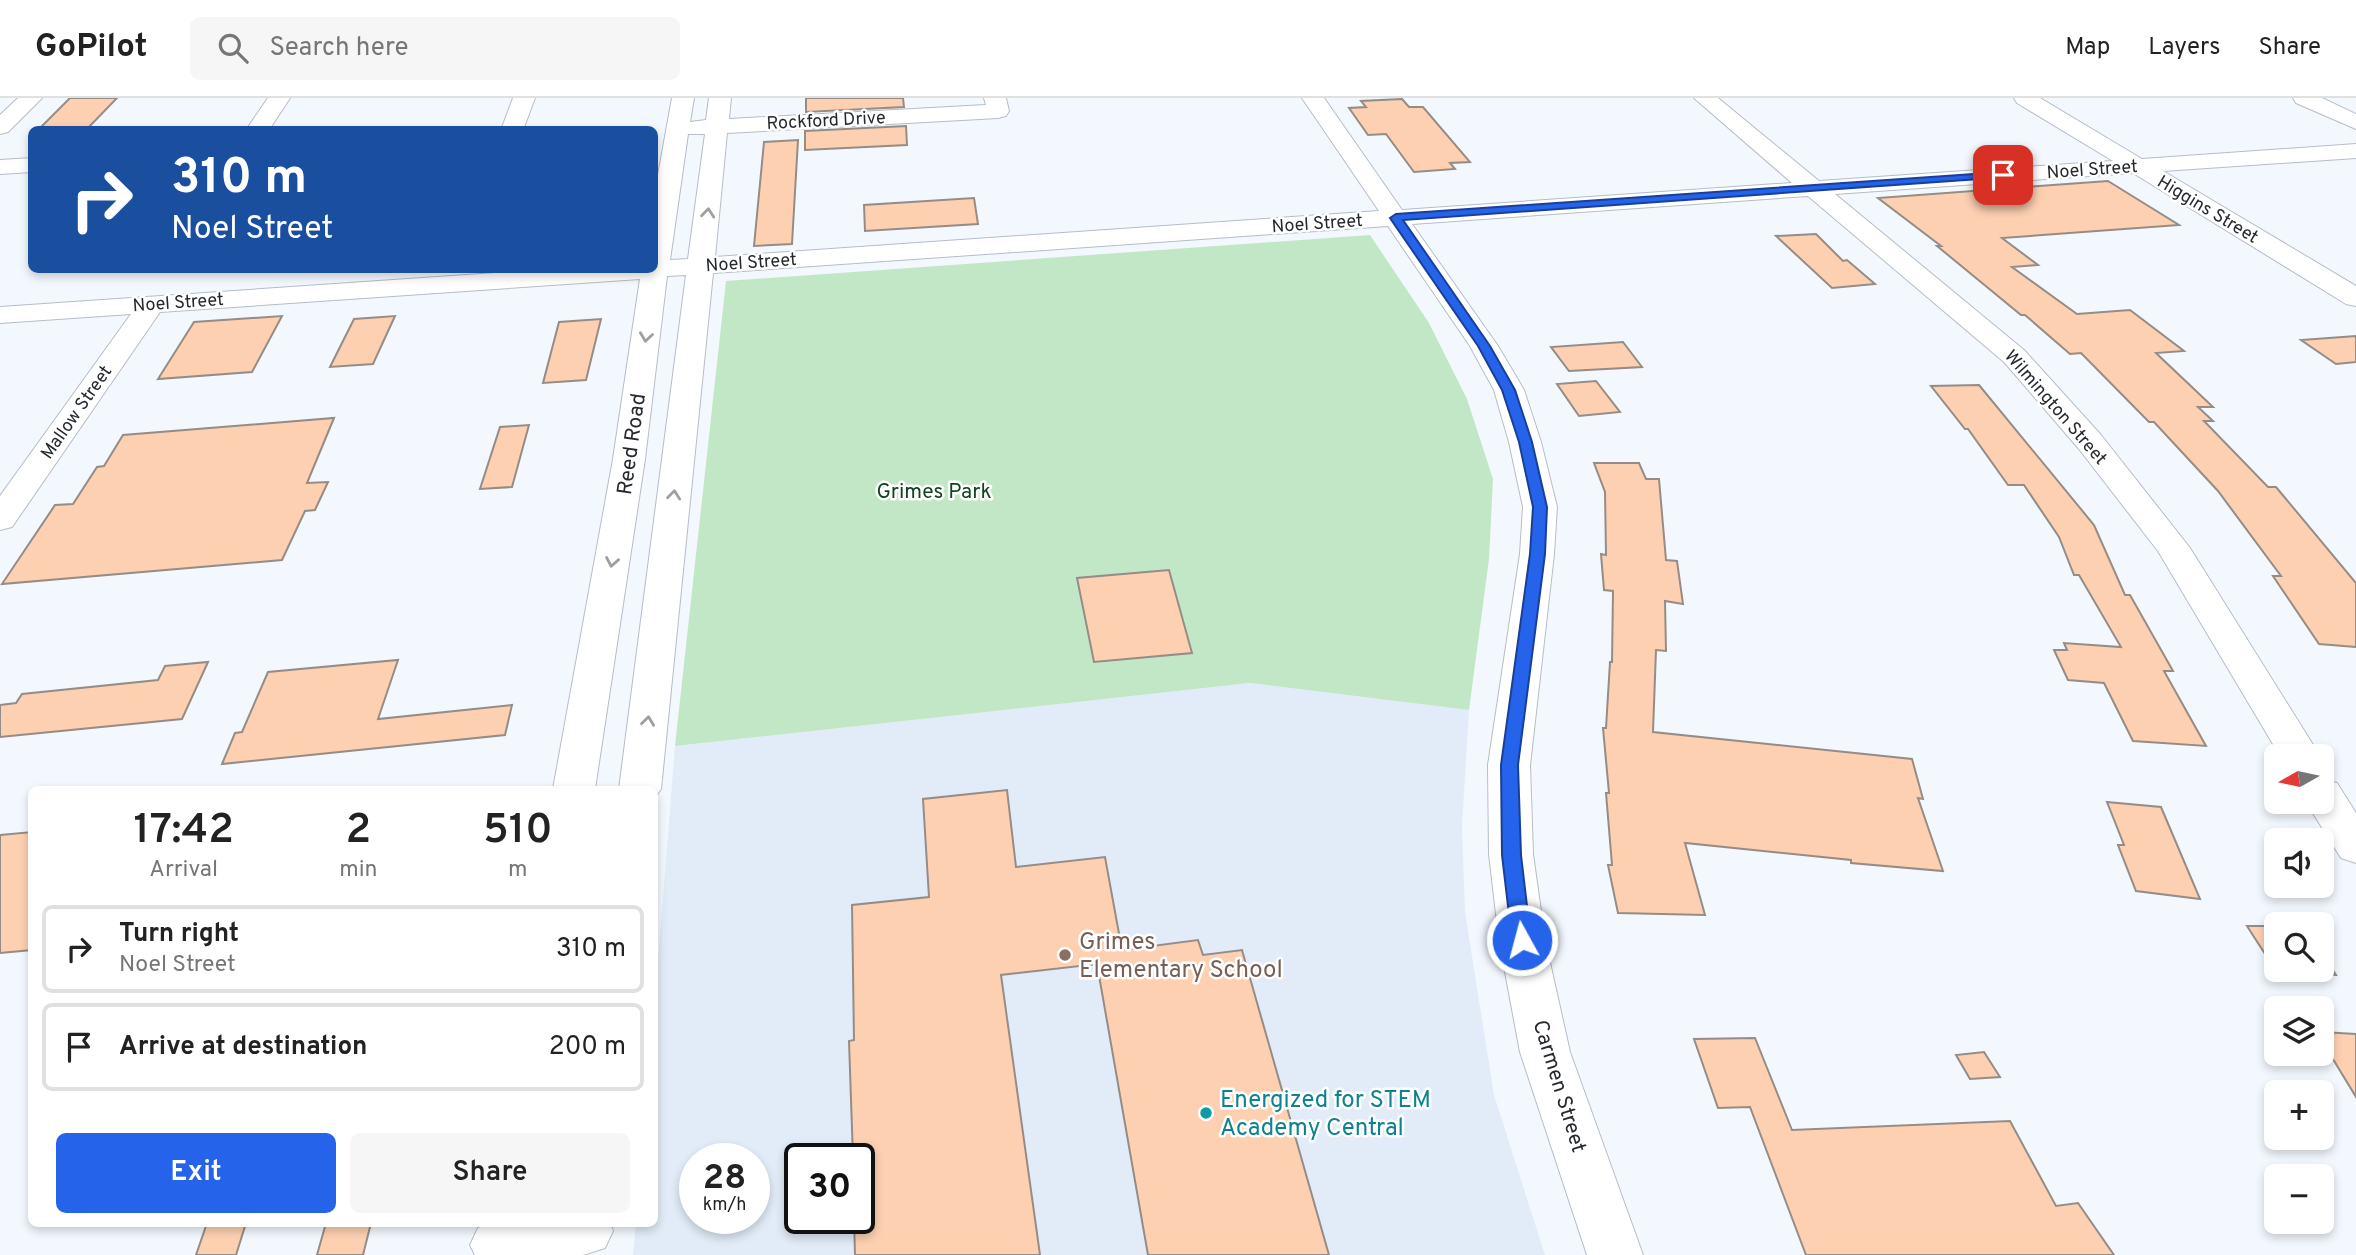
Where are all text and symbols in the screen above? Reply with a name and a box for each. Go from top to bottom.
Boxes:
search box [190,17,680,80]
text: GoPilot [35,27,148,69]
icon: search [214,29,252,67]
text: Search here [270,32,408,65]
text: Map [2065,33,2110,63]
text: Layers [2148,33,2220,63]
text: Share [2258,33,2321,63]
street label: Rockford Drive [766,107,886,136]
pin [1973,145,2033,205]
text: 310 m [171,149,307,211]
icon: right [56,154,147,245]
icon: arrive [1984,156,2022,194]
street label: Noel Street [2046,156,2138,185]
street label: Higgins Street [2152,171,2262,250]
one-way arrow [700,207,715,218]
text: Noel Street [171,210,333,250]
street label: Noel Street [1271,210,1363,239]
street label: Noel Street [705,249,797,278]
street label: Noel Street [132,289,224,318]
one-way arrow [639,331,654,343]
street label: Wilmington Street [1999,346,2111,470]
street label: Mallow Street [36,361,118,464]
street label: Reed Road [612,392,653,497]
park label: Grimes Park [876,479,992,506]
one-way arrow [666,490,681,501]
one-way arrow [605,556,620,568]
one-way arrow [641,716,656,727]
north arrow [2264,744,2334,814]
map controls [2264,744,2334,1234]
text: 17:42 [133,805,234,858]
text: 2 [346,805,371,858]
text: 510 [483,805,553,858]
button: sound [2264,828,2334,898]
text: Arrival [149,856,218,885]
text: min [339,856,378,885]
text: m [508,856,528,885]
position arrow [1485,903,1559,977]
button: search [2264,912,2334,982]
text: Turn right [119,918,239,951]
place label: Grimes Elementary School [1079,928,1283,986]
icon: right [60,930,98,968]
text: 310 m [556,933,626,966]
marker: Grimes Elementary School [1057,947,1073,963]
text: Noel Street [119,951,236,980]
button: layers [2264,996,2334,1066]
street label: Carmen Street [1526,1017,1592,1156]
icon: arrive [60,1028,98,1066]
text: Arrive at destination [119,1031,367,1064]
text: 200 m [549,1031,626,1064]
button: + [2264,1080,2334,1150]
place label: Energized for STEM Academy Central [1220,1086,1431,1144]
marker: Energized for STEM Academy Central [1198,1105,1214,1121]
button: Exit [56,1133,336,1213]
button: Share [350,1133,630,1213]
speed limit sign: 30 [784,1143,875,1234]
text: 28 [703,1157,746,1201]
button: − [2264,1164,2334,1234]
text: km/h [703,1194,746,1217]

